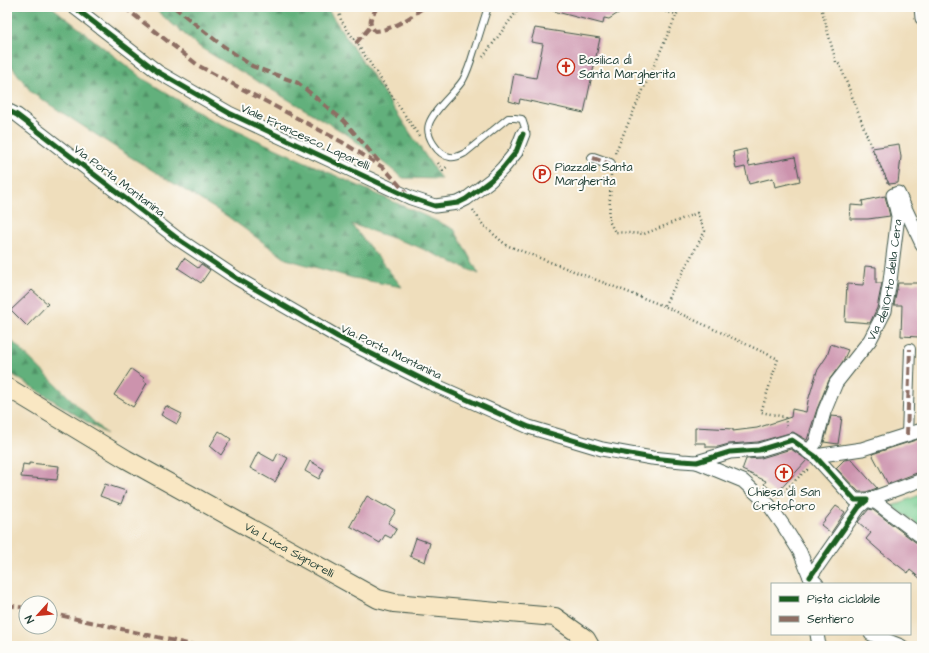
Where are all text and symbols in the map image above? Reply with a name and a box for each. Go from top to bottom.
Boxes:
place label: Basilica di Santa Margherita [579,52,675,84]
church icon: Basilica di Santa Margherita [556,57,576,77]
street label: Viale Francesco Laparelli [238,100,373,175]
street label: Via Porta Montanina [70,141,168,221]
place label: Piazzale Santa Margherita [555,159,633,191]
parking icon: Piazzale Santa Margherita [532,164,552,184]
street label: Via dell'Orto della Cera [863,218,906,343]
street label: Via Porta Montanina [338,320,444,384]
church icon: Chiesa di San Cristoforo [774,463,794,483]
place label: Chiesa di San Cristoforo [748,484,820,515]
street label: Via Luca Signorelli [241,518,338,582]
legend [771,583,911,635]
text: Pista ciclabile [807,591,881,608]
north arrow [18,595,58,635]
text: Sentiero [807,611,854,628]
text: N [21,613,38,626]

